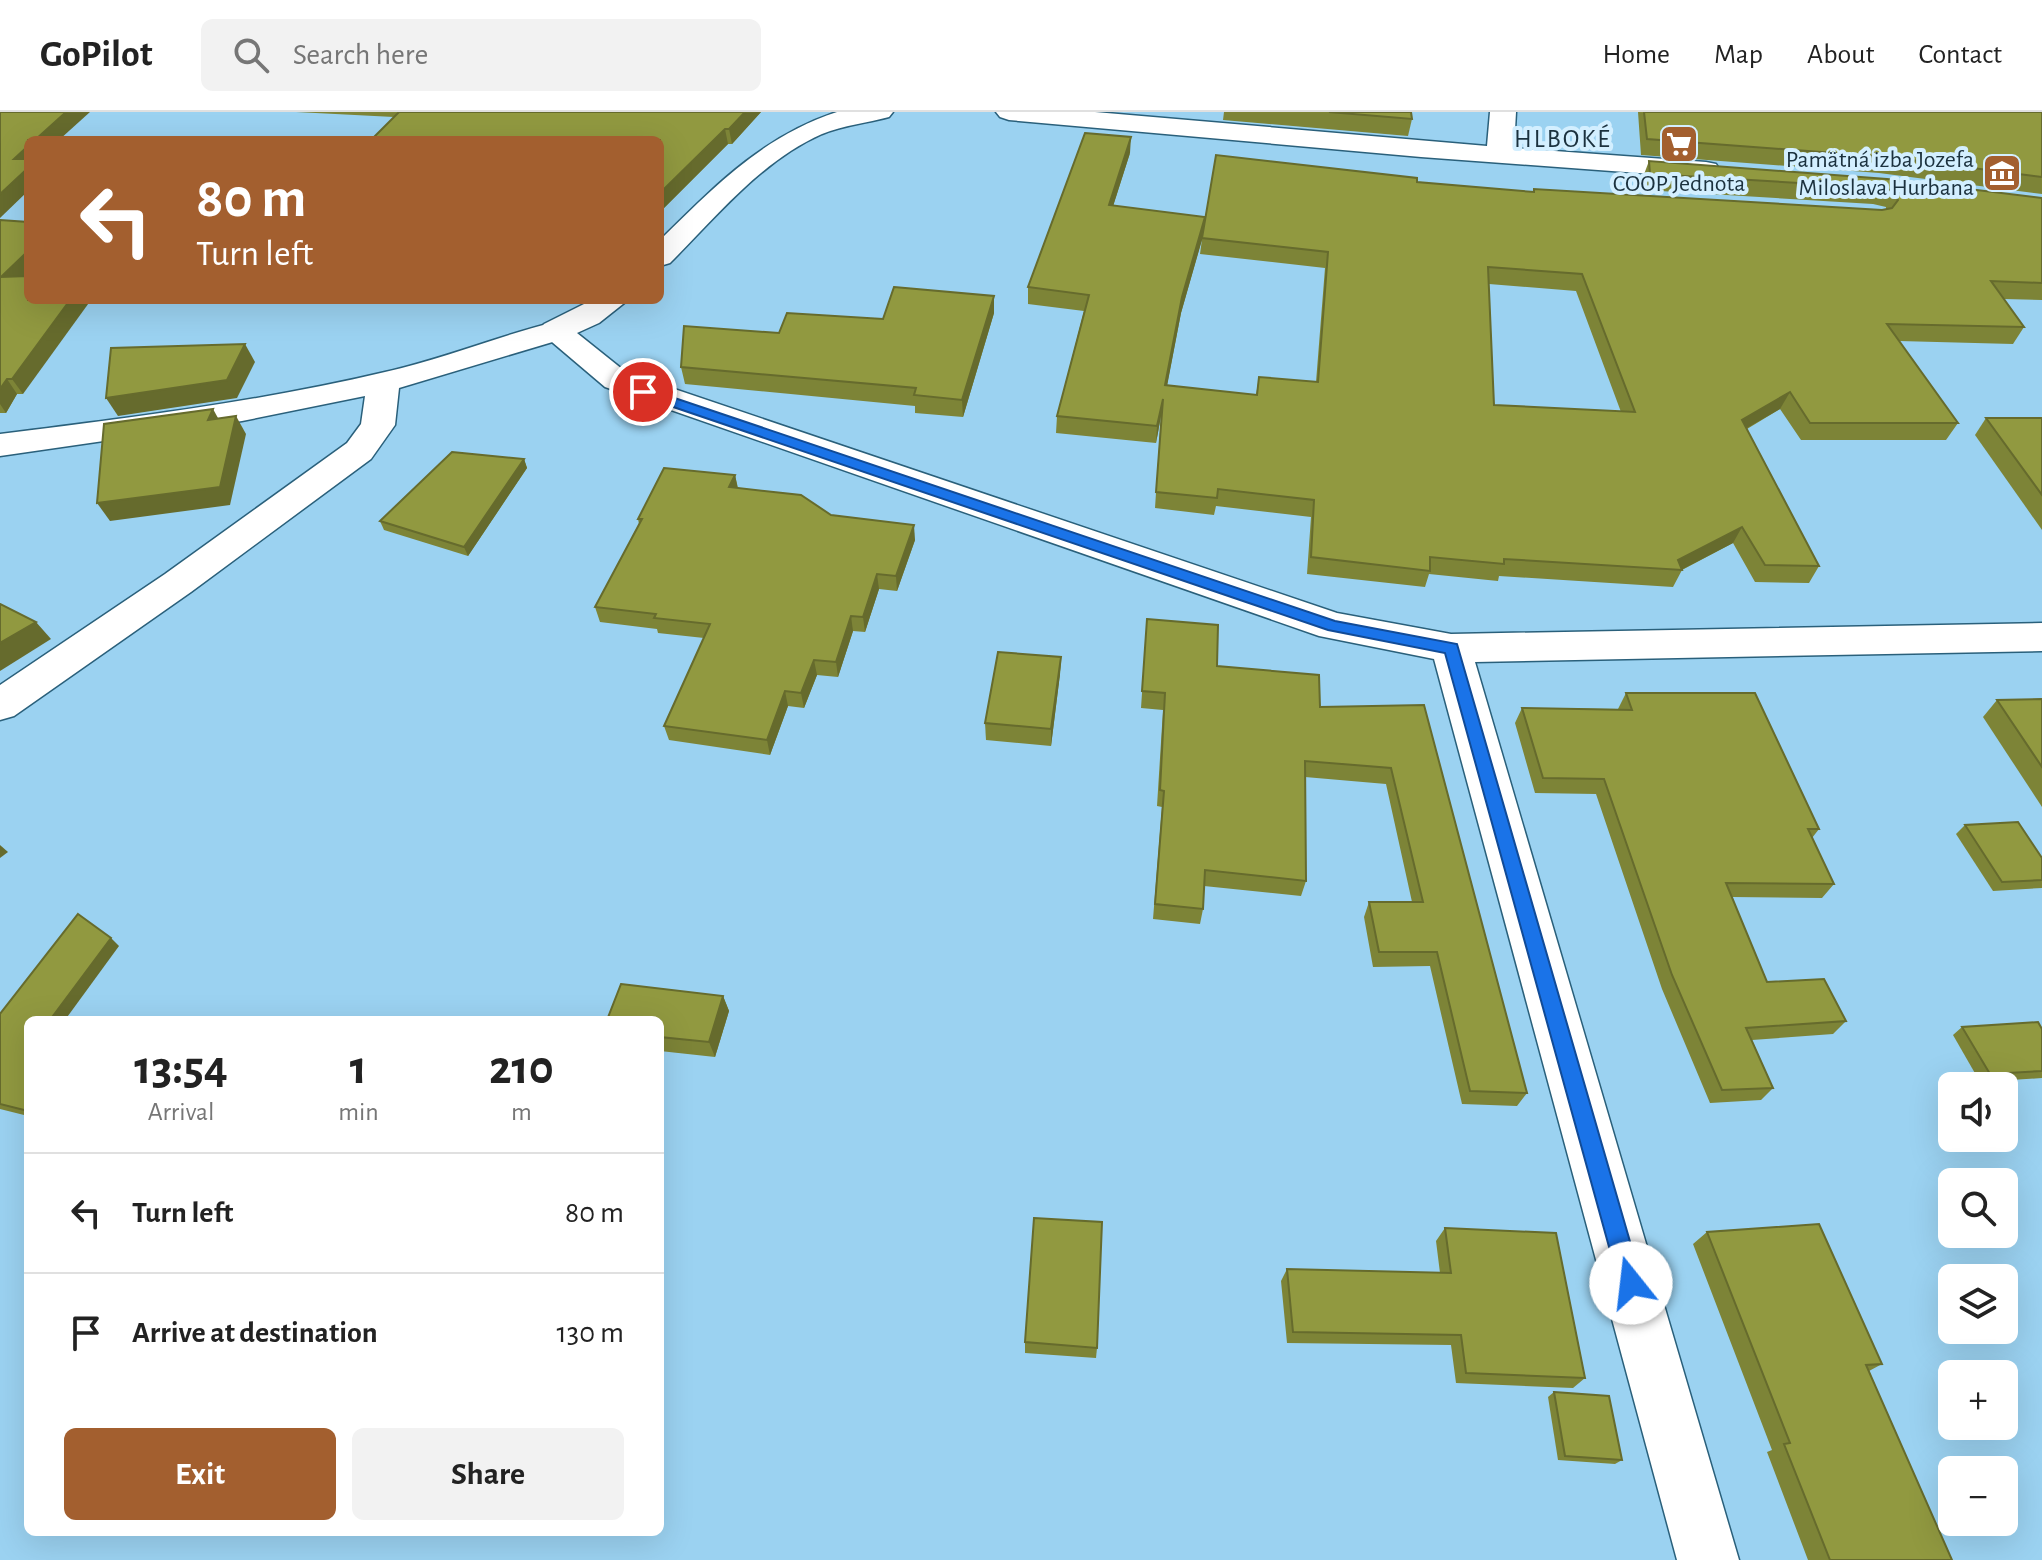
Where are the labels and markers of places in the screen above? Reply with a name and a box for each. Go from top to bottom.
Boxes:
supermarket icon: COOP Jednota [1658,123,1700,165]
place label: Pamätná izba Jozefa Miloslava Hurbana [1786,148,1974,200]
museum icon: Pamätná izba Jozefa Miloslava Hurbana [1981,152,2023,194]
place label: COOP Jednota [1613,172,1745,196]
pin [609,358,677,426]

